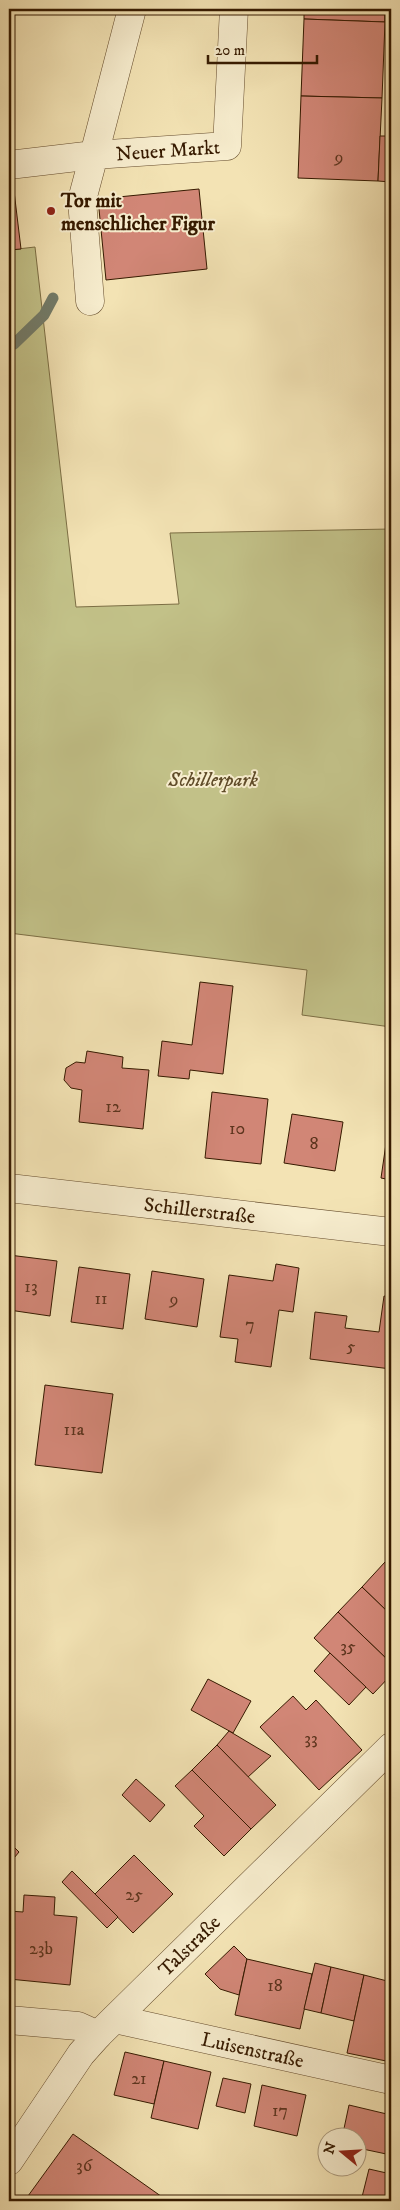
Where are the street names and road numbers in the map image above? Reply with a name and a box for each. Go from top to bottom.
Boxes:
street label: Neuer Markt [115,135,221,167]
street label: Schillerstraße [143,1193,257,1230]
street label: Talstraße [154,1911,226,1983]
street label: Luisenstraße [199,2027,306,2074]

